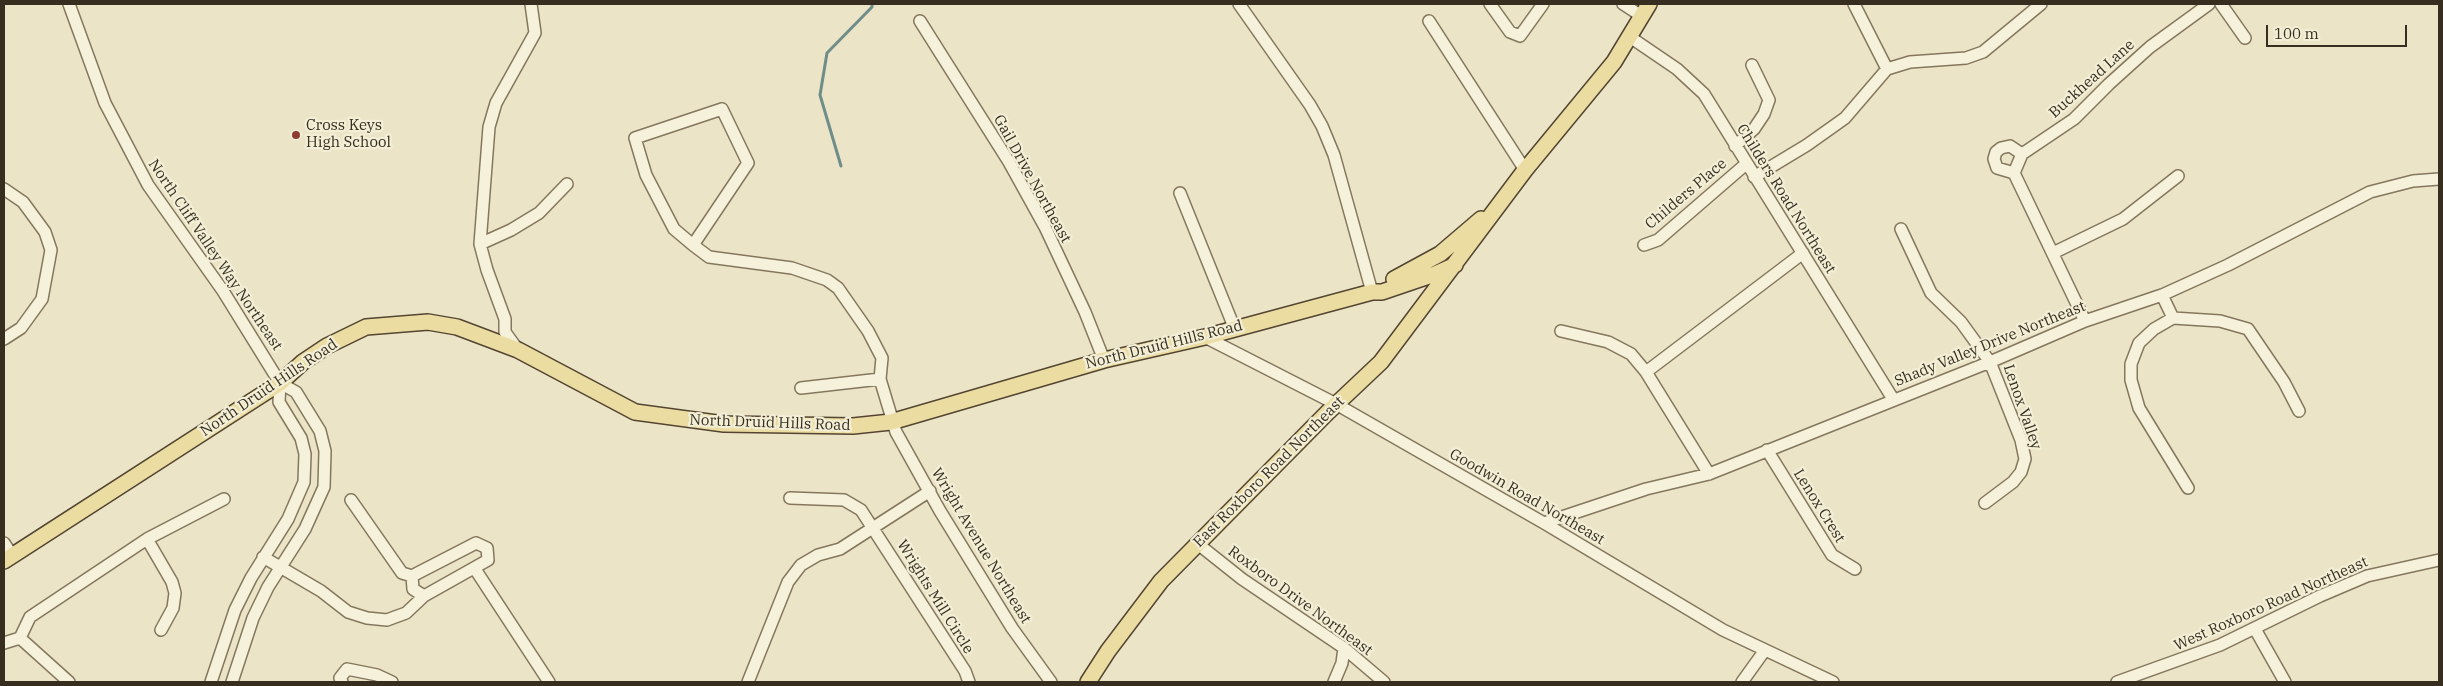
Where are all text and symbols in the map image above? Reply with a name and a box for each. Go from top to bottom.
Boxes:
scale bar [2268,15,2409,47]
text: 100 m [2274,24,2319,43]
street label: Buckhead Lane [2046,36,2138,122]
street label: Gail Drive Northeast [989,112,1075,246]
place label: Cross Keys High School [306,117,391,152]
street label: Childers Road Northeast [1733,121,1839,277]
marker: Cross Keys High School [290,129,302,141]
street label: Childers Place [1642,155,1730,233]
street label: North Cliff Valley Way Northeast [144,156,286,354]
street label: Shady Valley Drive Northeast [1892,297,2088,391]
street label: North Druid Hills Road [1084,317,1244,373]
street label: North Druid Hills Road [197,335,341,441]
street label: Lenox Valley [1999,362,2045,452]
street label: East Roxboro Road Northeast [1190,393,1348,551]
street label: North Druid Hills Road [689,411,851,435]
street label: Goodwin Road Northeast [1446,445,1608,549]
street label: Wright Avenue Northeast [927,465,1035,627]
street label: Lenox Crest [1789,466,1849,546]
street label: Wrights Mill Circle [893,537,977,657]
street label: Roxboro Drive Northeast [1224,542,1376,660]
street label: West Roxboro Road Northeast [2171,553,2371,655]

